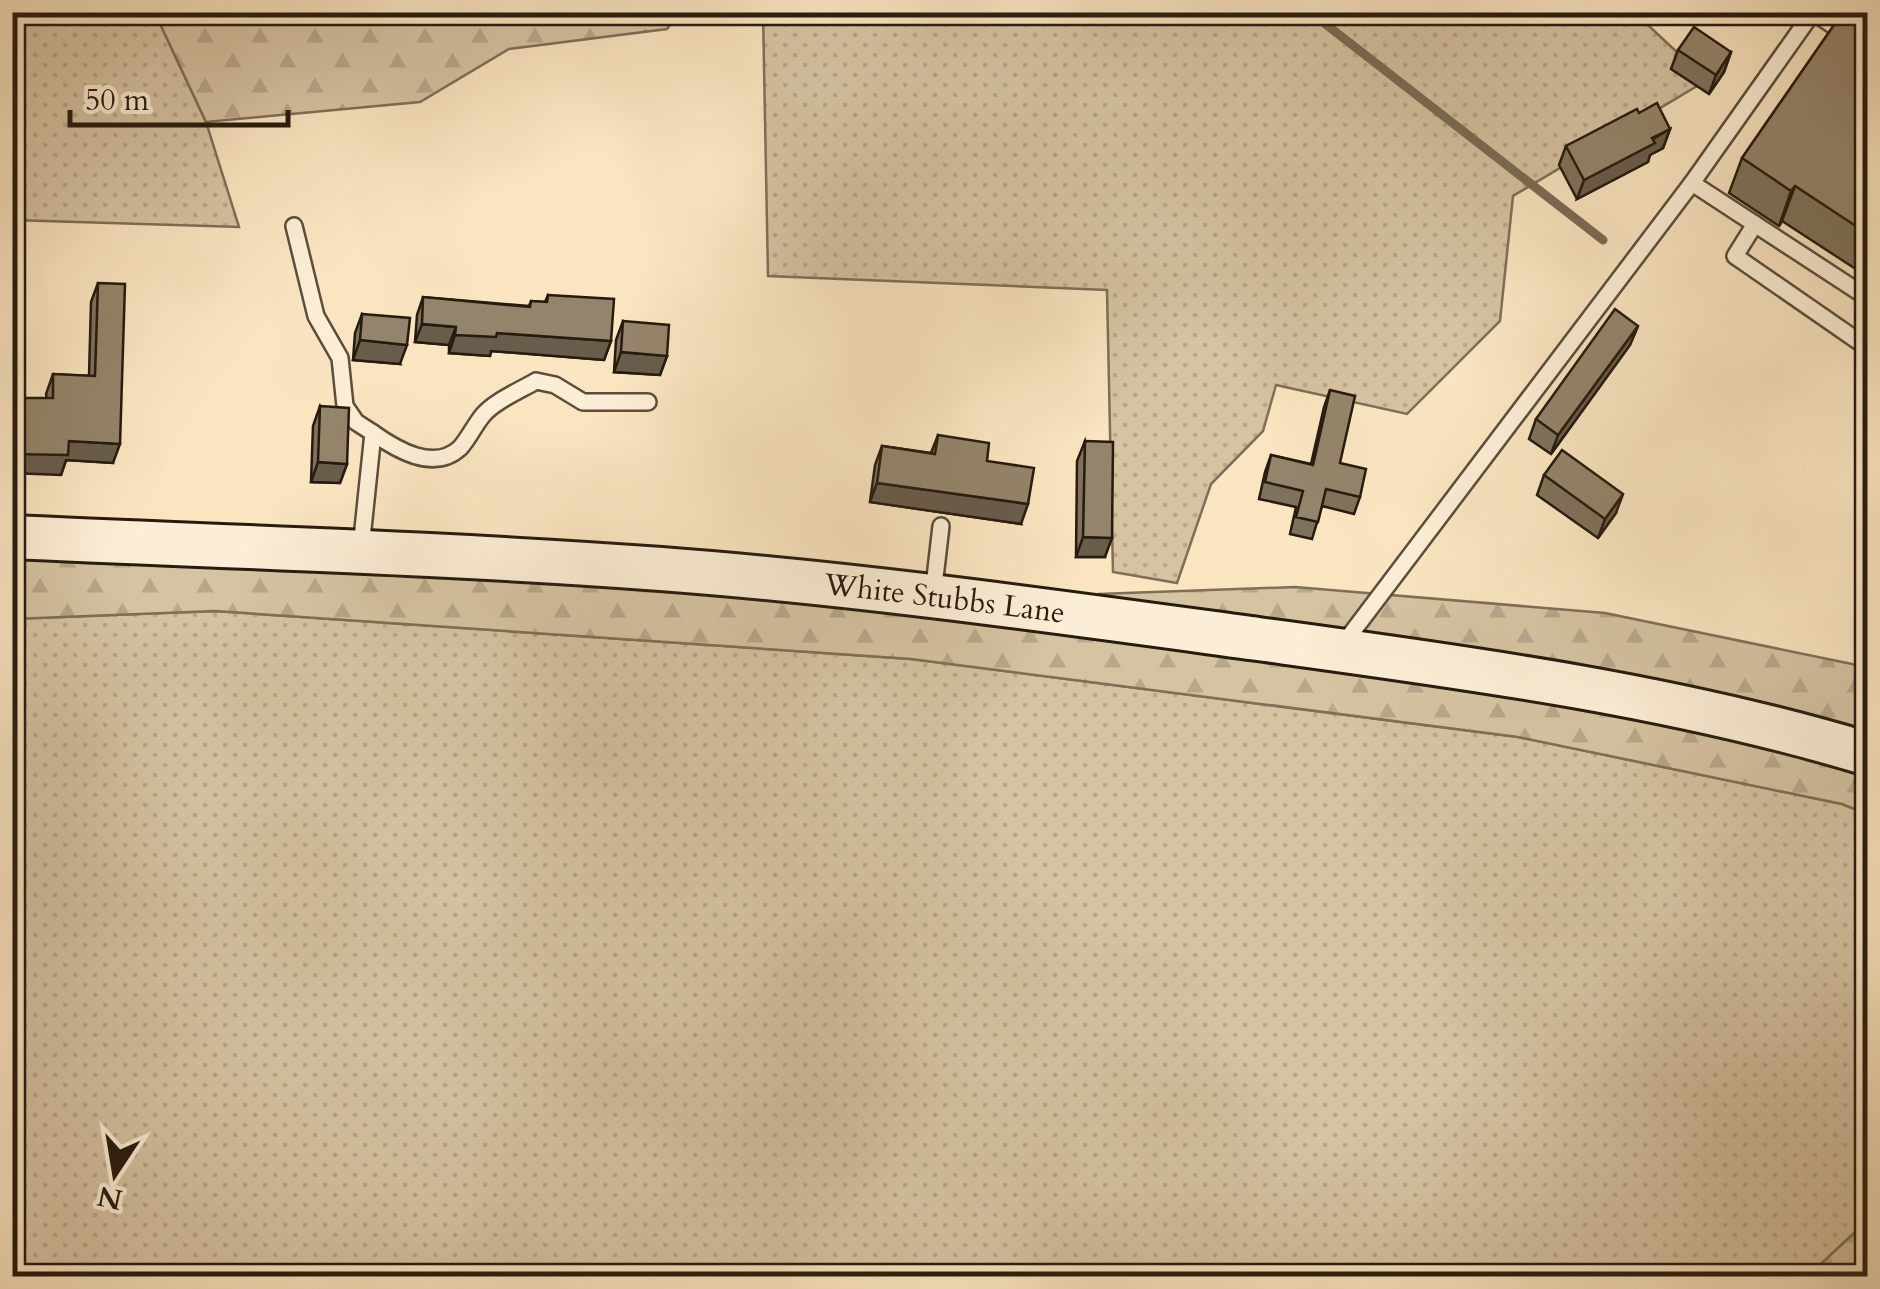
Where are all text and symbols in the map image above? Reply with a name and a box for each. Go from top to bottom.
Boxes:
scale bar [70,65,288,127]
text: 50 m [85,80,150,121]
street label: White Stubbs Lane [821,564,1068,634]
north arrow [65,1124,165,1224]
text: N [94,1176,126,1219]

